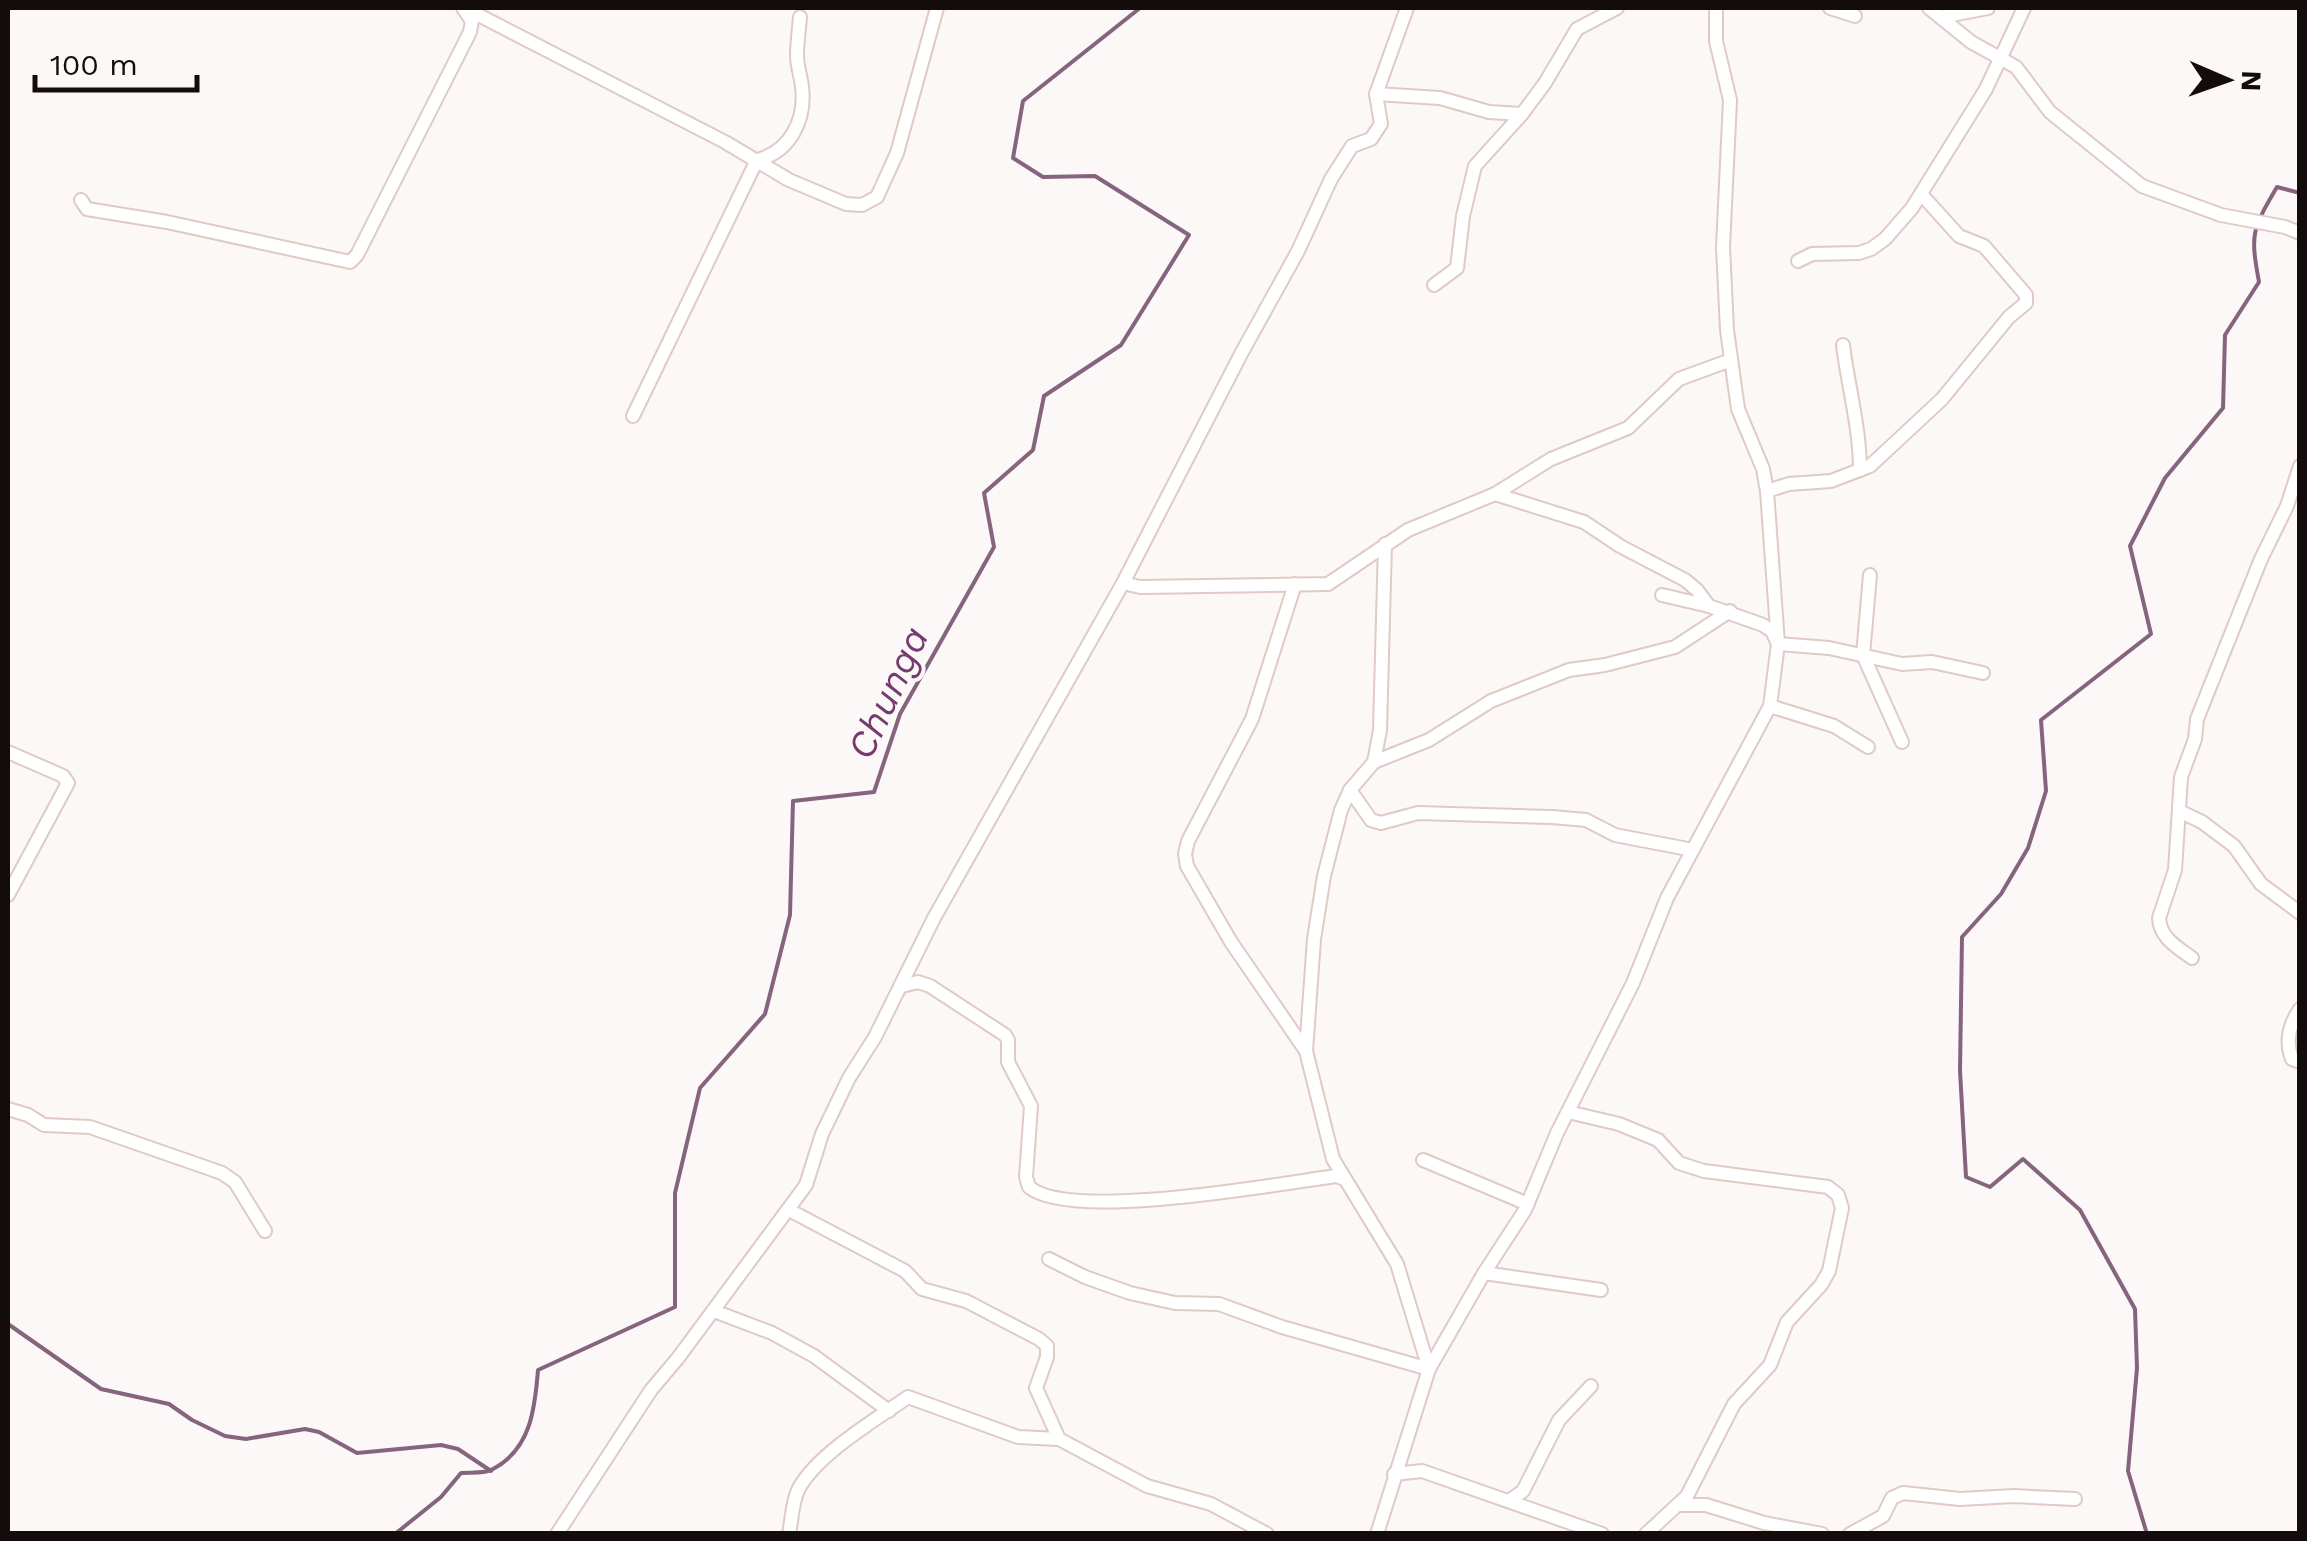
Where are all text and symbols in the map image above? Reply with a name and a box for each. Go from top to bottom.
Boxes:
scale bar [35,30,198,92]
north arrow [2177,30,2277,130]
text: 100 m [50,47,138,82]
text: N [2235,70,2268,92]
water label: Chunga [838,620,938,766]

